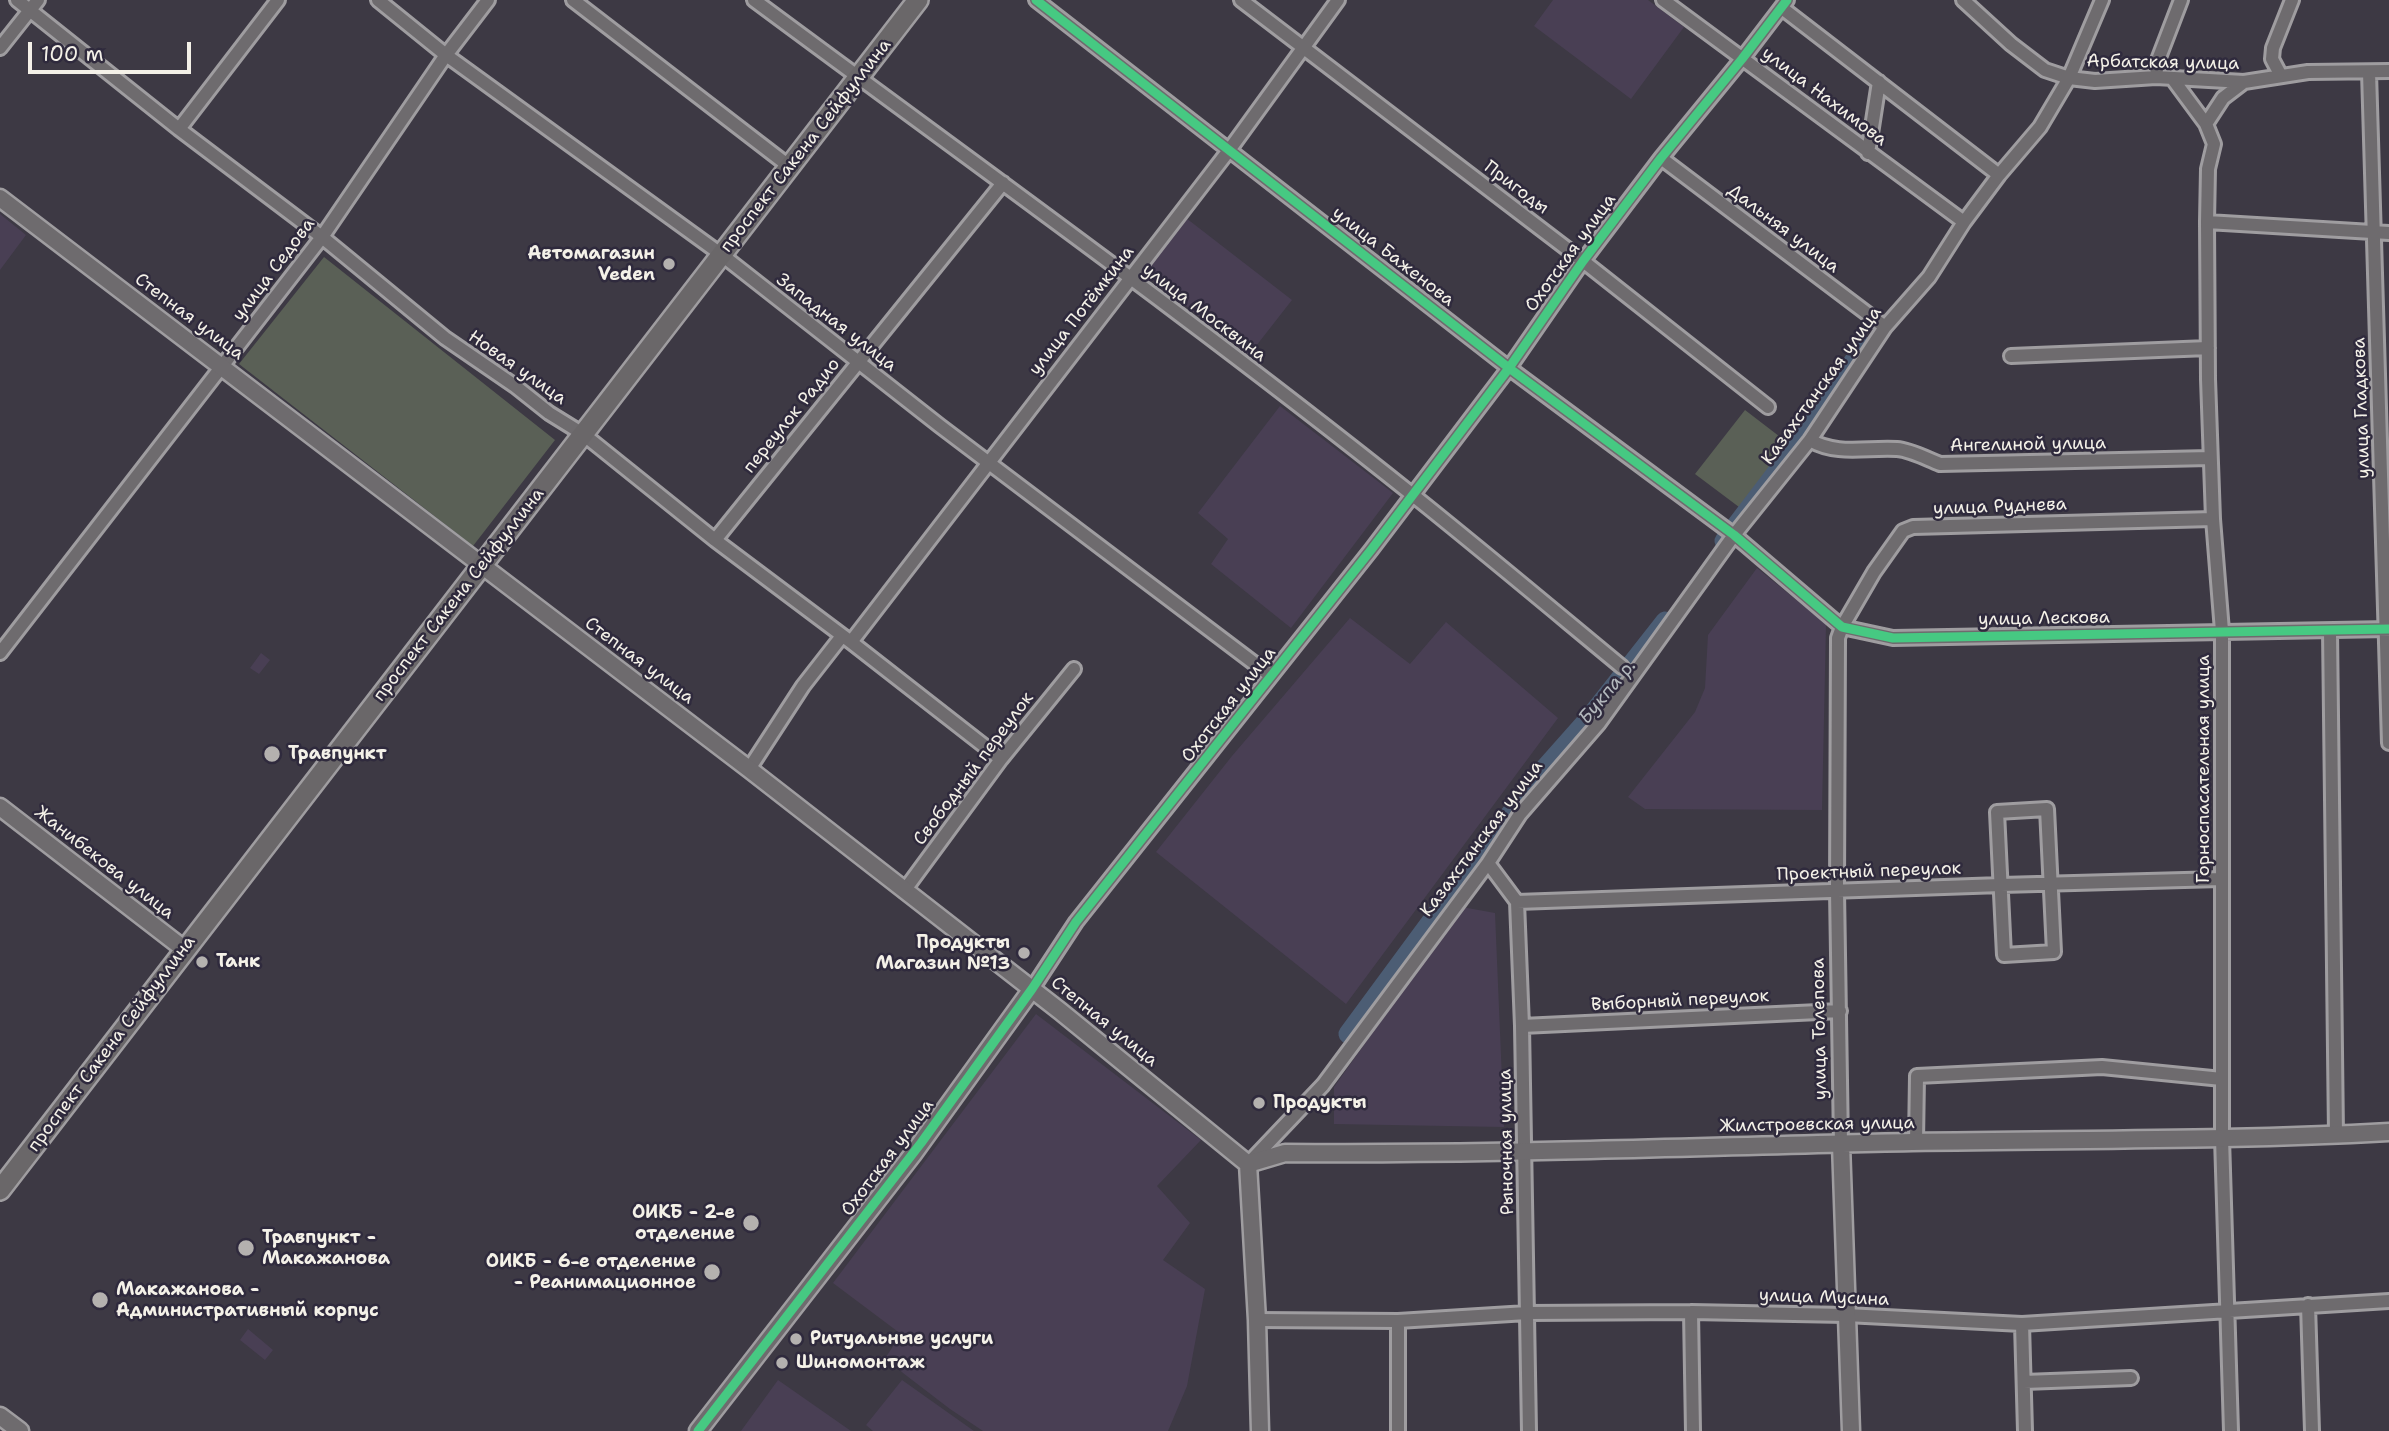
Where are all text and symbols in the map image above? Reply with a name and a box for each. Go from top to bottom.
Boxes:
scale bar [32,28,194,72]
street label: проспект Сакена Сейфуллина [716,35,896,257]
text: 100 m [41,40,104,68]
street label: улица Нахимова [1757,43,1891,151]
street label: Арбатская улица [2086,51,2240,75]
street label: Пригоды [1479,157,1553,219]
street label: Дальняя улица [1723,180,1843,278]
street label: Охотская улица [1521,190,1621,316]
street label: улица Баженова [1328,203,1458,311]
street label: улица Седова [228,214,320,326]
street label: улица Потёмкина [1025,242,1139,380]
place label: Автомагазин Veden [527,243,655,286]
marker: Автомагазин Veden [661,256,677,272]
street label: улица Москвина [1138,259,1270,367]
street label: Степная улица [130,269,248,365]
street label: Западная улица [771,269,901,377]
street label: Казахстанская улица [1757,303,1887,469]
street label: Новая улица [464,326,570,410]
street label: улица Гладкова [2349,337,2375,479]
street label: переулок Радио [739,354,845,478]
street label: Ангелиной улица [1950,433,2106,457]
street label: проспект Сакена Сейфуллина [369,484,549,706]
street label: улица Руднева [1933,494,2067,520]
street label: улица Лескова [1978,607,2110,631]
street label: Степная улица [580,613,698,709]
street label: Охотская улица [1177,643,1281,767]
water label: Букпа р. [1574,655,1642,729]
street label: Горноспасательная улица [2193,655,2215,883]
street label: Свободный переулок [909,688,1039,850]
place label: Травпункт [288,743,387,765]
marker: Травпункт [262,744,282,764]
street label: Казахстанская улица [1416,757,1548,921]
street label: Жанибекова улица [30,802,178,924]
street label: Проектный переулок [1776,858,1962,886]
street label: проспект Сакена Сейфуллина [24,932,200,1156]
place label: Продукты Магазин №13 [875,932,1010,974]
marker: Продукты Магазин №13 [1016,945,1032,961]
place label: Танк [216,951,260,973]
marker: Танк [194,954,210,970]
street label: улица Толепова [1808,958,1832,1100]
street label: Степная улица [1046,972,1162,1072]
street label: Выборный переулок [1590,986,1770,1016]
street label: Рыночная улица [1495,1069,1519,1215]
place label: Продукты [1273,1092,1367,1114]
street label: Охотская улица [837,1095,939,1221]
marker: Продукты [1251,1095,1267,1111]
street label: Жилстроевская улица [1719,1112,1915,1138]
place label: ОИКБ - 2-е отделение [632,1202,735,1244]
marker: ОИКБ - 2-е отделение [741,1213,761,1233]
place label: Травпункт - Макажанова [262,1227,390,1270]
marker: Травпункт - Макажанова [236,1238,256,1258]
place label: ОИКБ - 6-е отделение - Реанимационное [486,1251,696,1294]
marker: ОИКБ - 6-е отделение - Реанимационное [702,1262,722,1282]
place label: Макажанова - Административный корпус [116,1279,379,1322]
street label: улица Мусина [1759,1285,1889,1311]
marker: Макажанова - Административный корпус [90,1290,110,1310]
place label: Ритуальные услуги [810,1328,993,1350]
marker: Ритуальные услуги [788,1331,804,1347]
place label: Шиномонтаж [796,1352,925,1374]
marker: Шиномонтаж [774,1355,790,1371]

